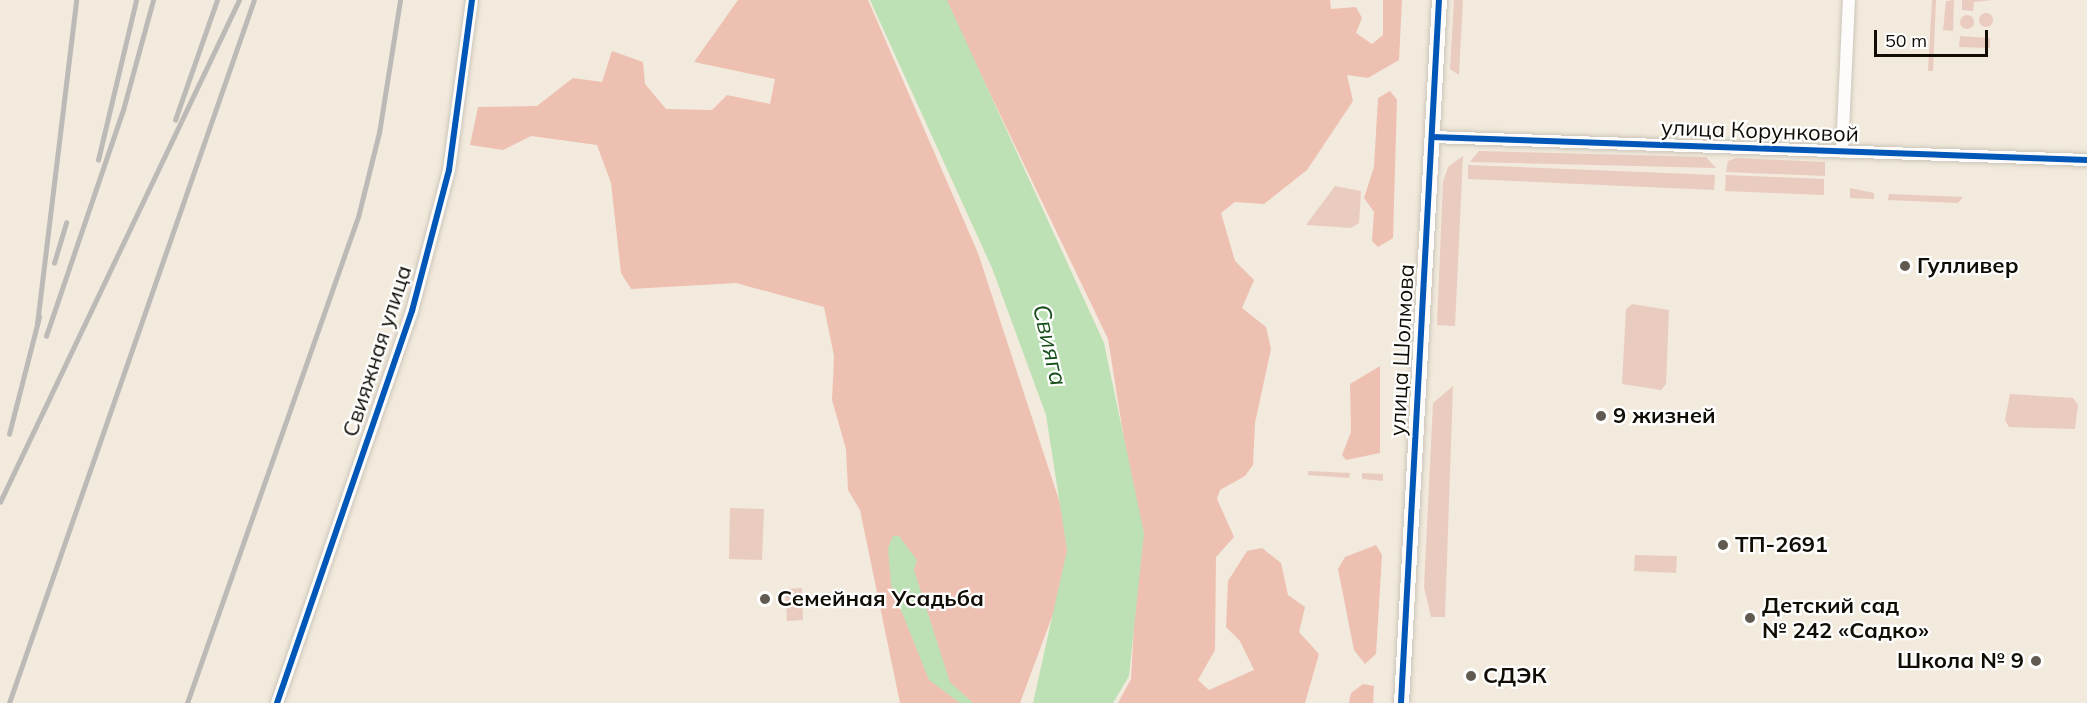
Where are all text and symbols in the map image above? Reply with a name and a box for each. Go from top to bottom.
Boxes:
scale bar [1877,18,1991,56]
text: 50 m [1885,29,1927,52]
street label: улица Корунковой [1661,114,1859,148]
place label: Гулливер [1917,253,2019,279]
marker: Гулливер [1898,259,1912,273]
street label: Свияжная улица [337,262,417,440]
street label: улица Шолмова [1384,263,1420,437]
water label: Свияга [1027,302,1073,388]
place label: 9 жизней [1613,403,1716,429]
marker: 9 жизней [1594,409,1608,423]
place label: ТП-2691 [1735,532,1828,558]
marker: ТП-2691 [1716,538,1730,552]
place label: Семейная Усадьба [777,586,984,612]
marker: Семейная Усадьба [758,592,772,606]
place label: Детский сад № 242 «Садко» [1762,592,1929,644]
marker: Детский сад № 242 «Садко» [1743,611,1757,625]
place label: Школа № 9 [1897,648,2024,674]
marker: Школа № 9 [2029,654,2043,668]
place label: СДЭК [1483,663,1547,689]
marker: СДЭК [1464,669,1478,683]

